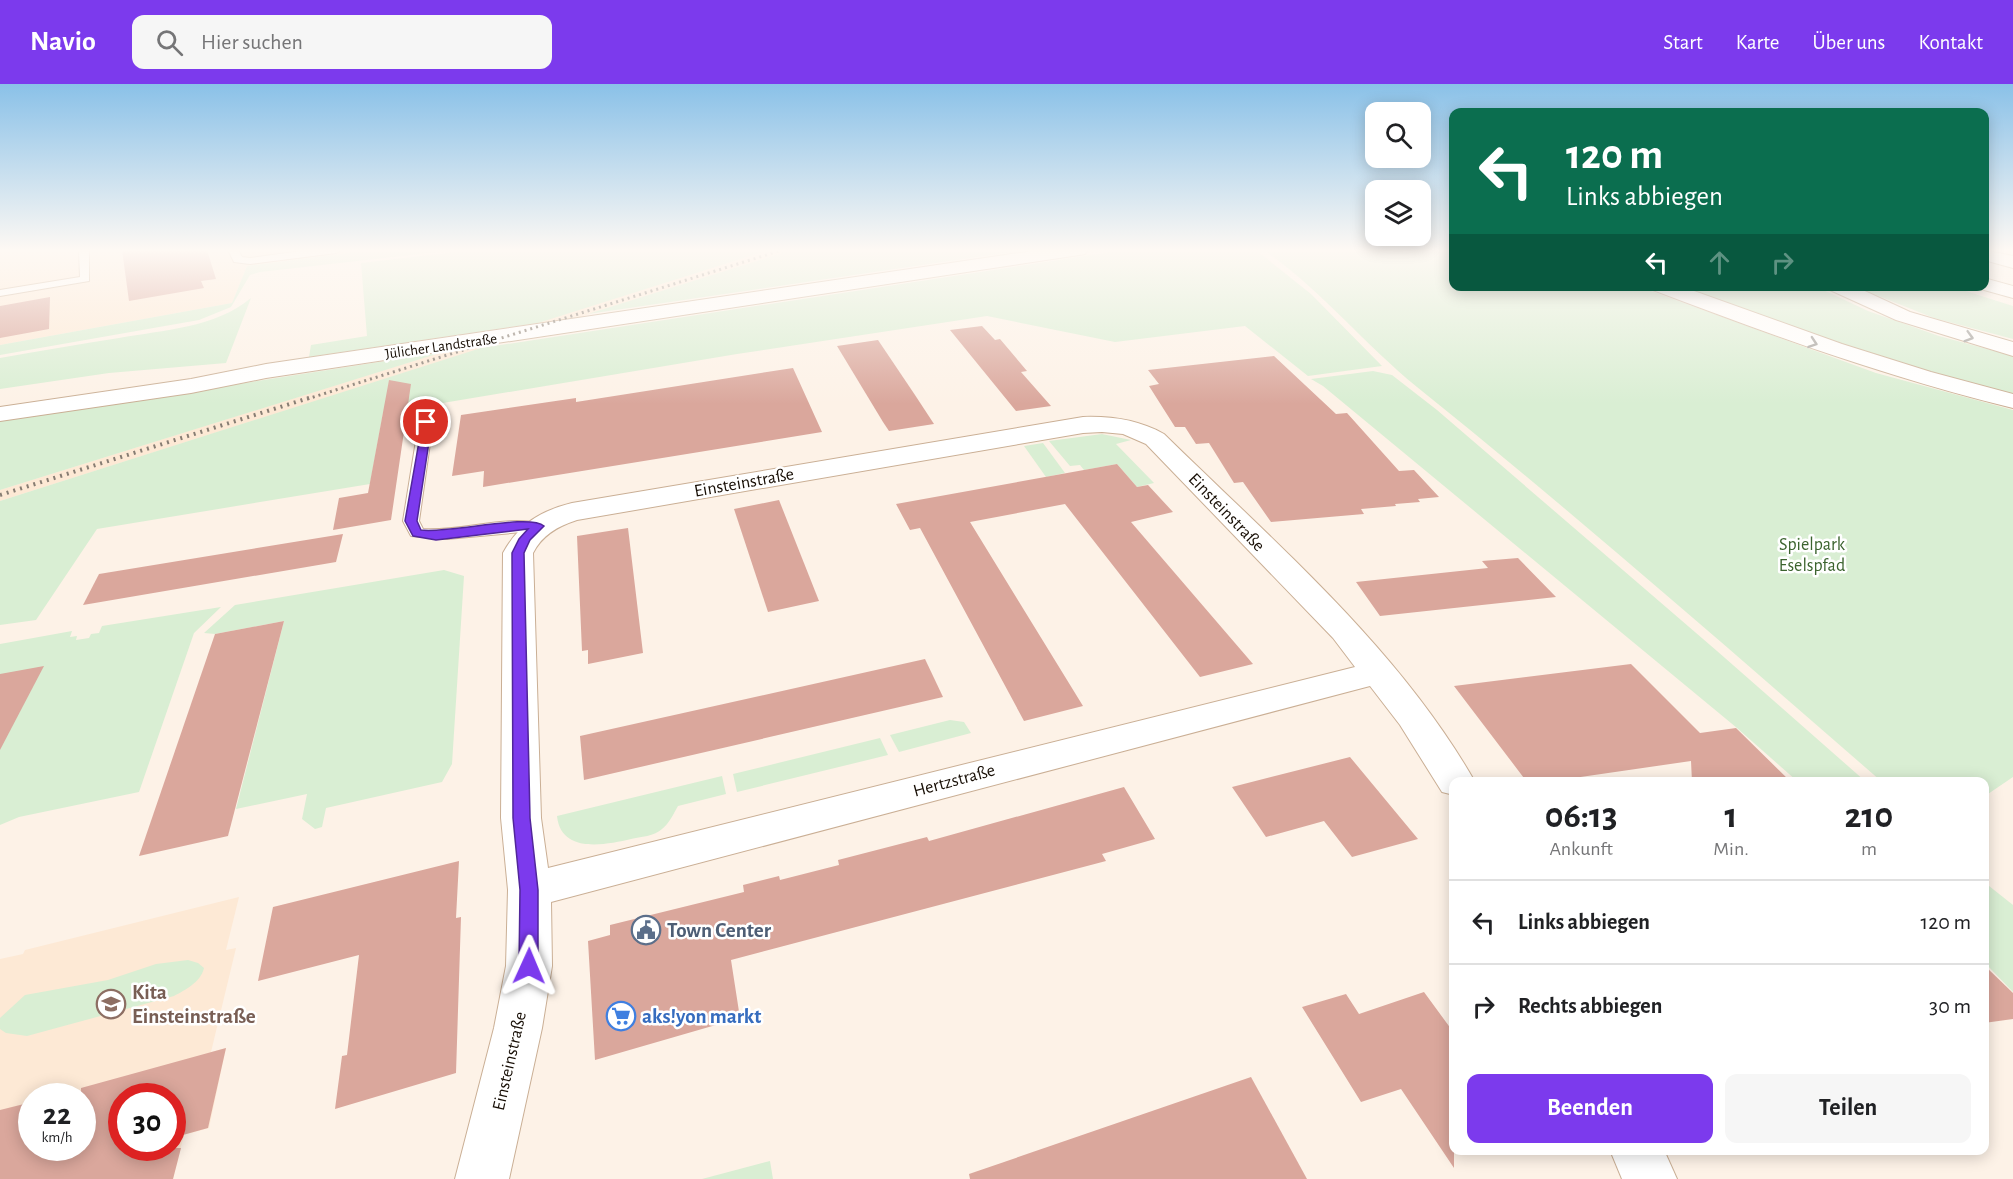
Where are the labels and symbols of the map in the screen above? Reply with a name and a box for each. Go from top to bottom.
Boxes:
one-way arrow [1964,330,1974,343]
street label: Jülicher Landstraße [384,331,498,362]
one-way arrow [1807,335,1818,348]
pin [400,396,451,447]
street label: Einsteinstraße [693,465,795,501]
street label: Einsteinstraße [1185,470,1268,555]
park label: Spielpark Eselspfad [1779,536,1846,575]
street label: Hertzstraße [911,761,997,801]
public building icon: Town Center [630,914,662,946]
place label: Town Center [667,920,772,941]
position arrow [497,934,561,998]
place label: Kita Einsteinstraße [132,982,256,1027]
school or university icon: Kita Einsteinstraße [95,988,127,1020]
supermarket icon: aks!yon markt [605,1000,637,1032]
place label: aks!yon markt [642,1006,761,1027]
street label: Einsteinstraße [490,1010,530,1112]
speed limit sign: 30 [108,1083,186,1161]

